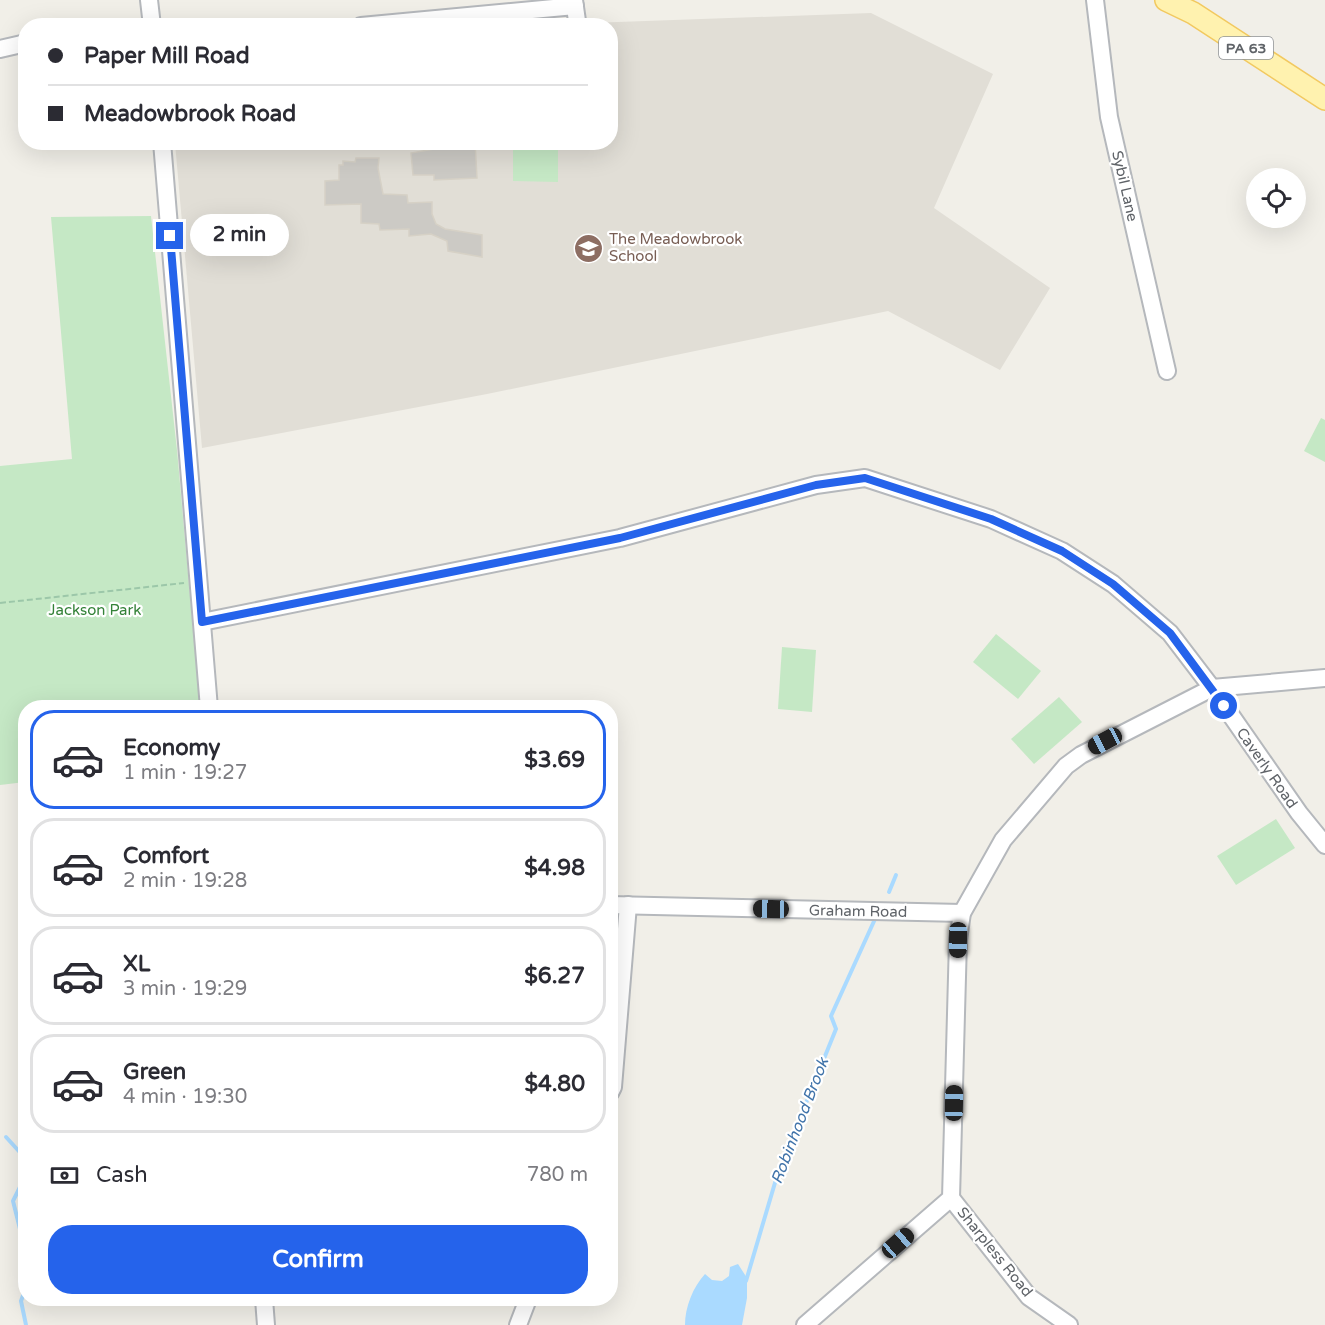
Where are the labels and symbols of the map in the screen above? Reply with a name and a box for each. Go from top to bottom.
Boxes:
road number: PA 63 [1219,37,1273,59]
street label: Sybil Lane [1108,149,1142,223]
callout: 2 min [191,215,290,257]
route end [156,222,183,249]
place label: The Meadowbrook School [609,230,743,265]
school or university icon: The Meadowbrook School [572,232,604,264]
park label: Jackson Park [49,601,141,619]
route start [1210,692,1237,719]
street label: Caverly Road [1233,724,1301,812]
car [1085,725,1125,757]
car [753,900,789,918]
street label: Graham Road [809,901,907,921]
car [949,922,967,958]
water label: Robinhood Brook [767,1054,834,1187]
car [945,1085,963,1121]
street label: Sharpless Road [953,1204,1037,1300]
car [879,1224,917,1262]

